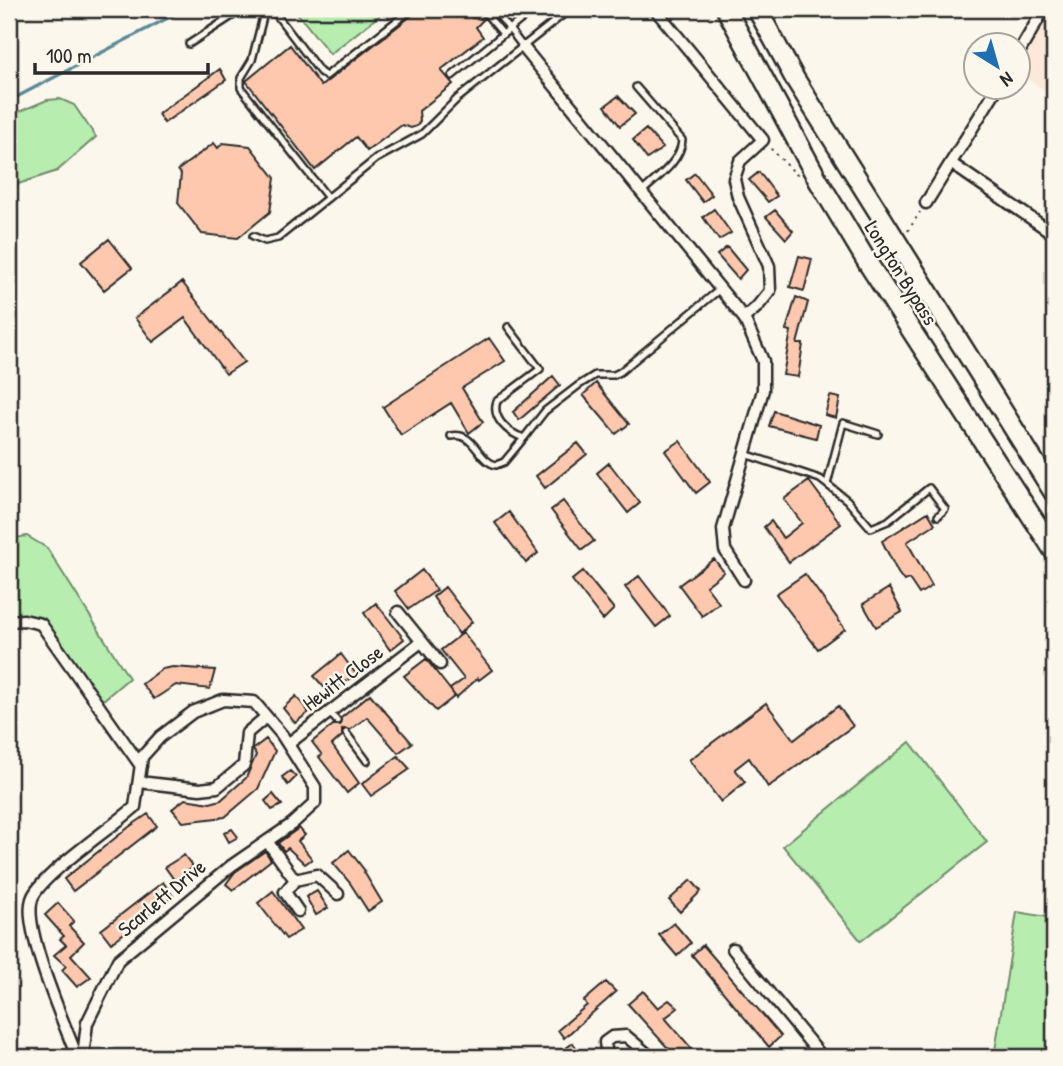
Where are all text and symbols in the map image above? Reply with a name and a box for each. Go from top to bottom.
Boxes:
scale bar [35,32,208,76]
north arrow [962,32,1032,102]
text: 100 m [46,41,92,70]
text: N [995,66,1019,93]
street label: Longton Bypass [858,215,945,330]
street label: Hewitt Close [296,638,389,717]
street label: Scarlett Drive [111,852,212,943]

